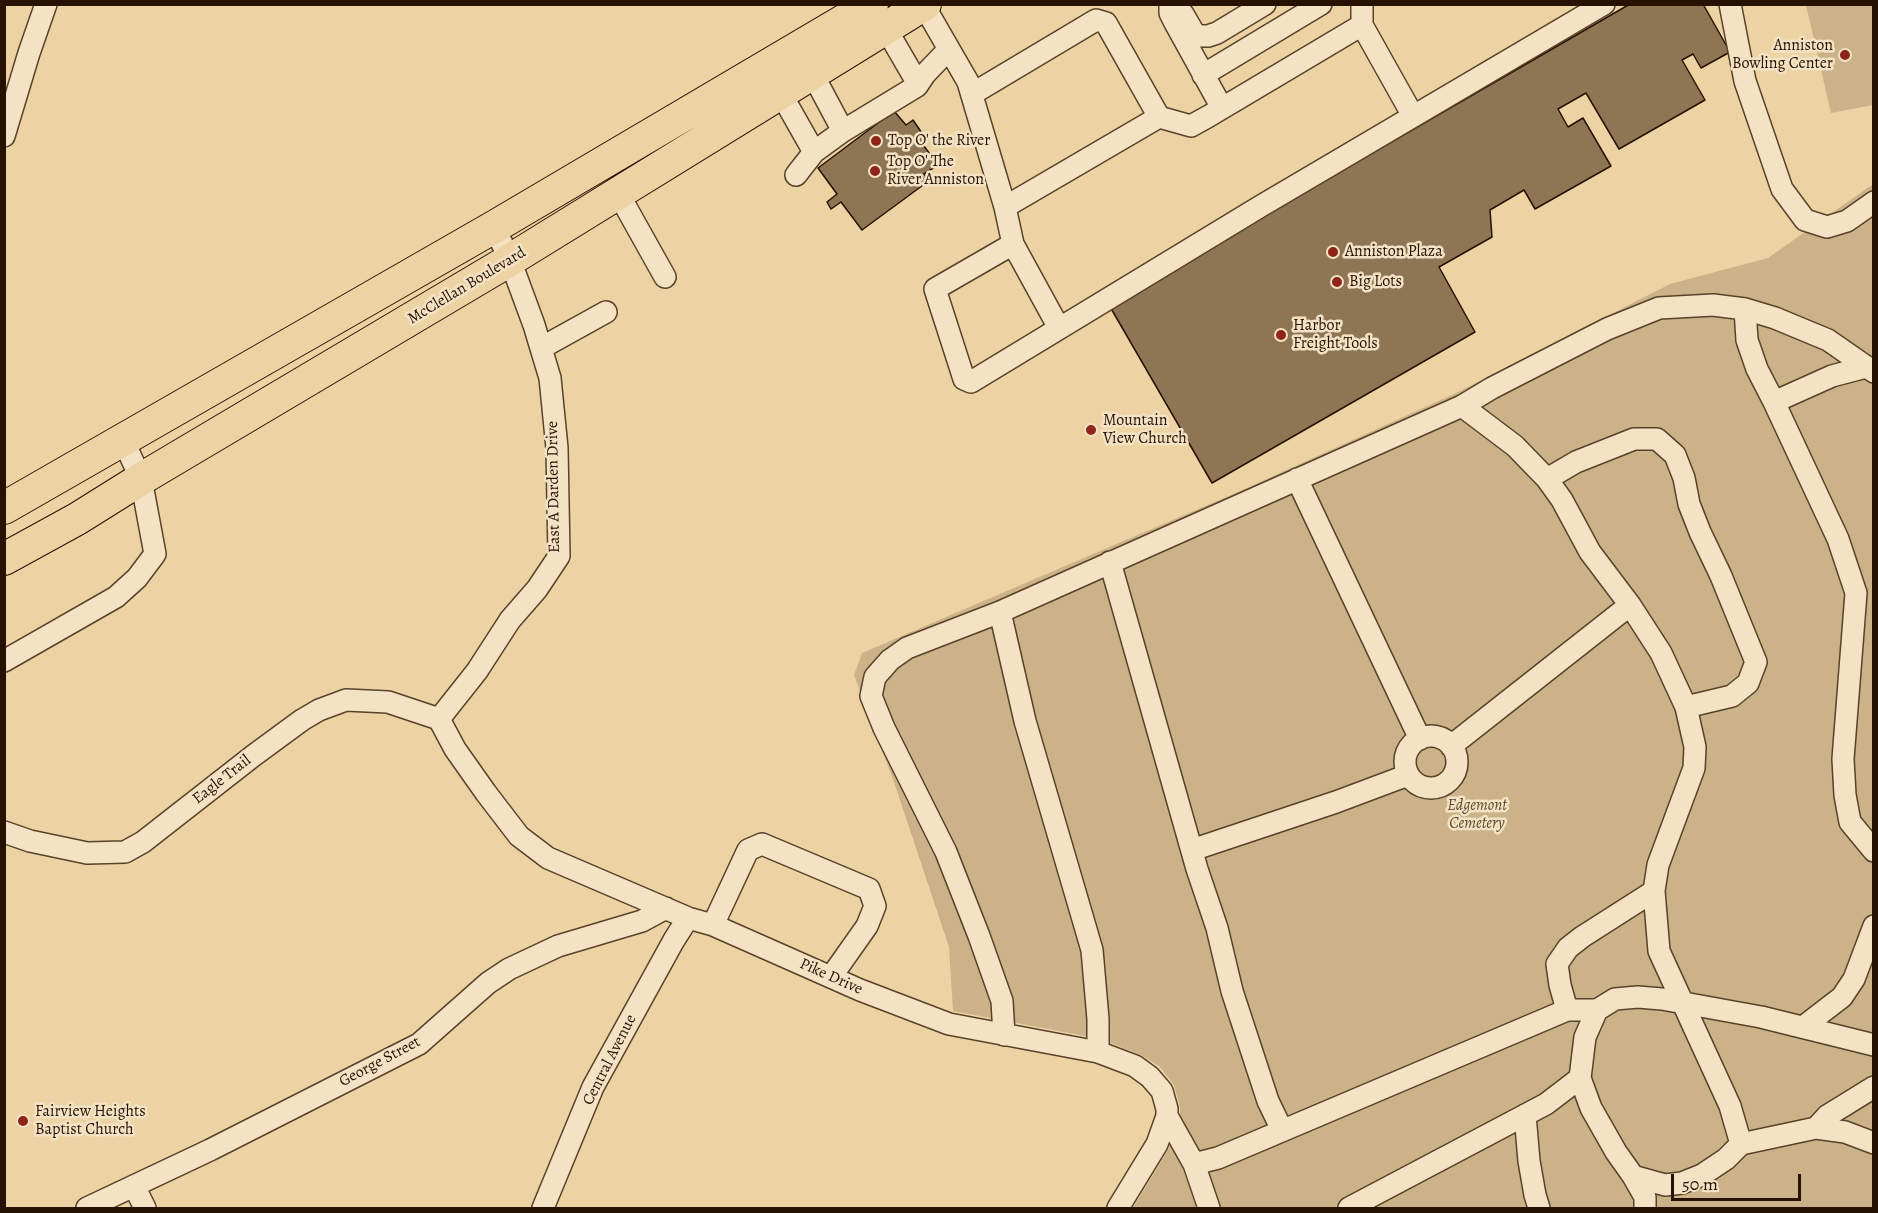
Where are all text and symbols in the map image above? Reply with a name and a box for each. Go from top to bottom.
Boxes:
place label: Anniston Bowling Center [1732,36,1833,74]
marker: Anniston Bowling Center [1838,48,1852,62]
place label: Top O' the River [888,131,990,151]
marker: Top O' the River [869,134,883,148]
place label: Top O' The River Anniston [887,152,984,190]
marker: Top O' The River Anniston [868,164,882,178]
place label: Anniston Plaza [1345,242,1443,262]
street label: McClellan Boulevard [405,243,529,329]
marker: Anniston Plaza [1326,245,1340,259]
place label: Big Lots [1349,272,1402,292]
marker: Big Lots [1330,275,1344,289]
place label: Harbor Freight Tools [1293,316,1378,354]
marker: Harbor Freight Tools [1274,328,1288,342]
place label: Mountain View Church [1103,411,1187,449]
street label: East A Darden Drive [543,421,565,553]
marker: Mountain View Church [1084,423,1098,437]
street label: Eagle Trail [189,751,255,809]
park label: Edgemont Cemetery [1447,796,1507,834]
street label: Pike Drive [796,955,866,999]
street label: Central Avenue [579,1012,641,1108]
street label: George Street [336,1033,424,1091]
place label: Fairview Heights Baptist Church [35,1102,146,1140]
marker: Fairview Heights Baptist Church [16,1114,30,1128]
scale bar [1674,1162,1804,1200]
text: 50 m [1682,1172,1718,1196]

